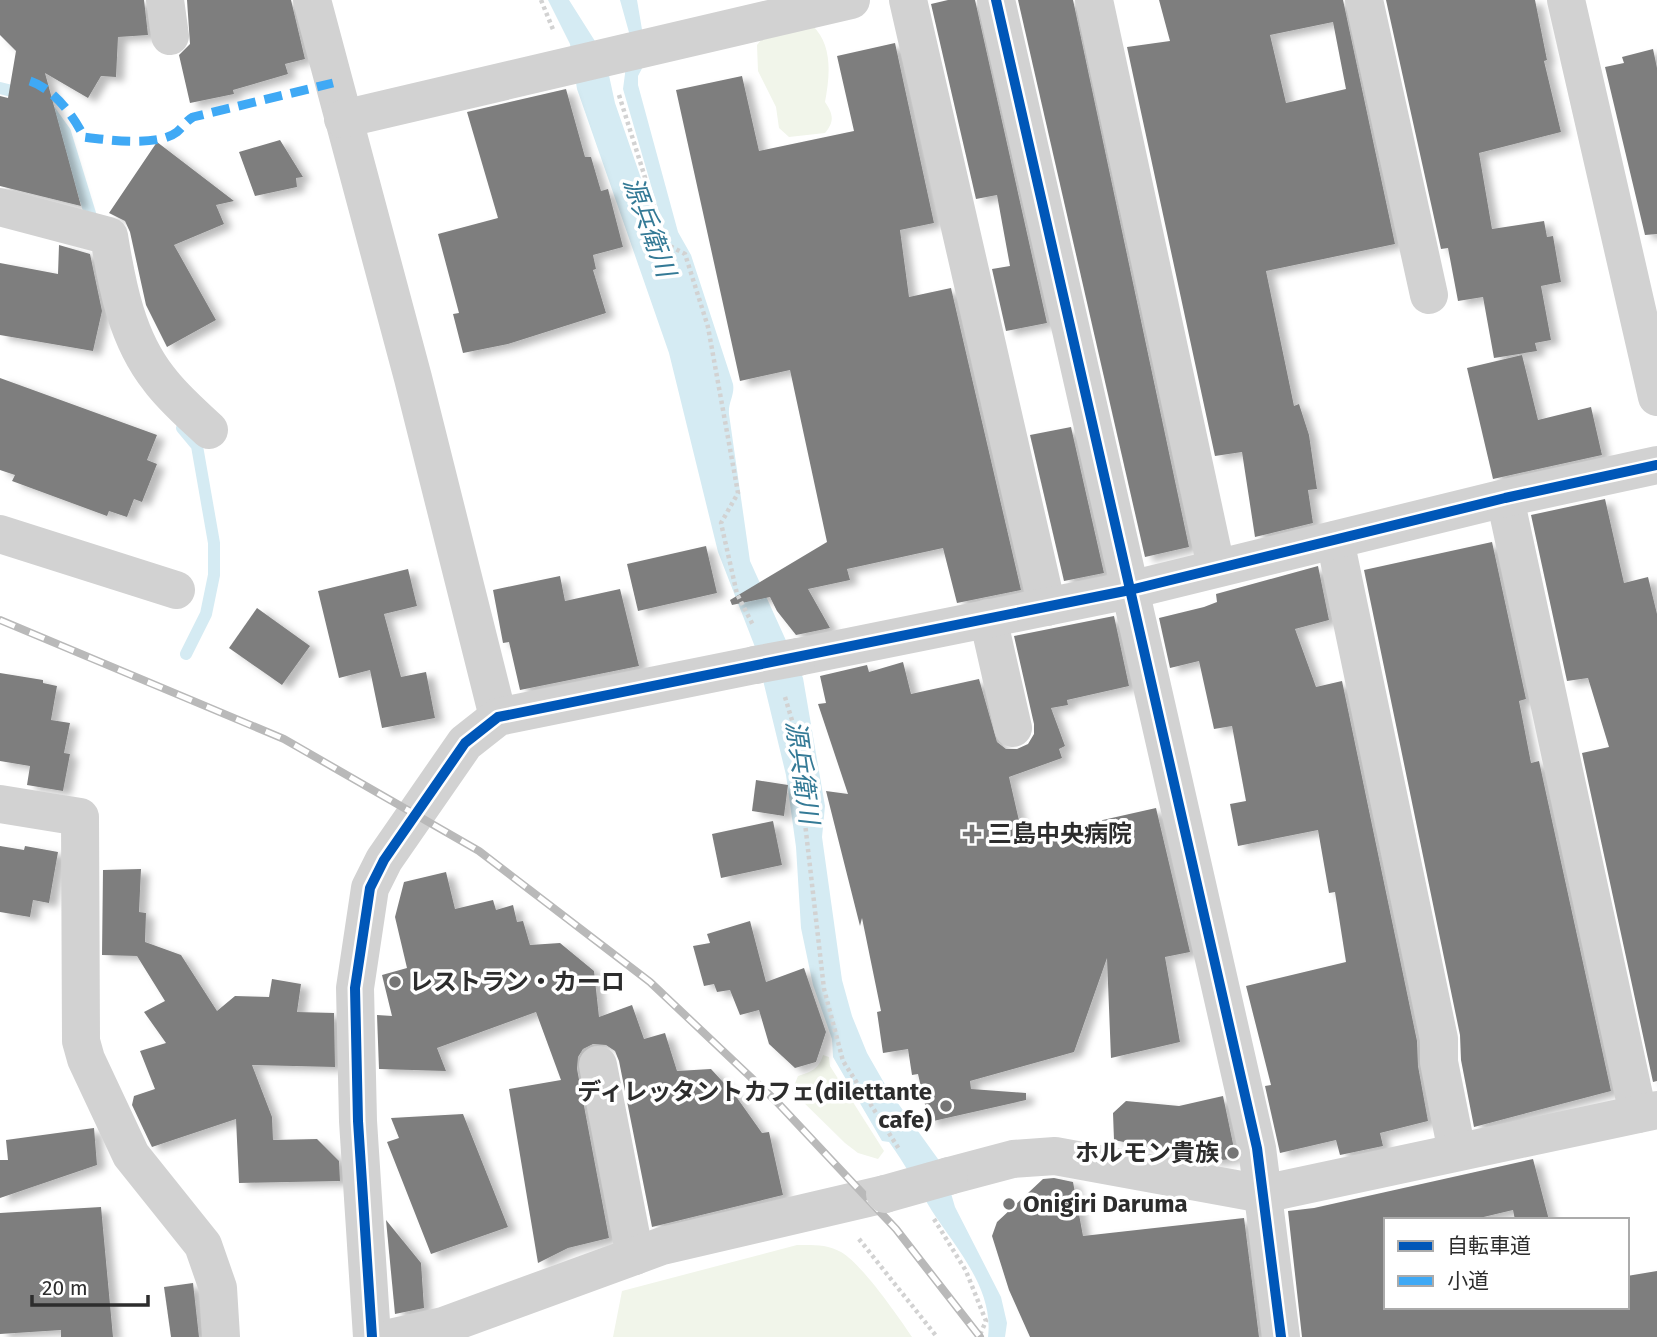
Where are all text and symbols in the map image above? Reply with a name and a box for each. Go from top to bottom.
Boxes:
water label: 源兵衛川 [617,173,682,284]
water label: 源兵衛川 [779,718,825,829]
place label: 三島中央病院 [988,820,1132,848]
marker: 三島中央病院 [962,824,982,844]
place label: レストラン・カーロ [409,968,625,996]
marker: レストラン・カーロ [387,974,403,990]
place label: ディレッタントカフェ(dilettante cafe) [577,1078,932,1134]
marker: ディレッタントカフェ(dilettante cafe) [938,1098,954,1114]
place label: ホルモン貴族 [1075,1139,1219,1167]
marker: ホルモン貴族 [1225,1145,1241,1161]
place label: Onigiri Daruma [1023,1190,1188,1218]
marker: Onigiri Daruma [1001,1196,1017,1212]
legend [1384,1218,1629,1309]
text: 自転車道 [1447,1233,1531,1259]
scale bar [32,1264,147,1308]
text: 小道 [1447,1268,1489,1294]
text: 20 m [42,1275,88,1301]

